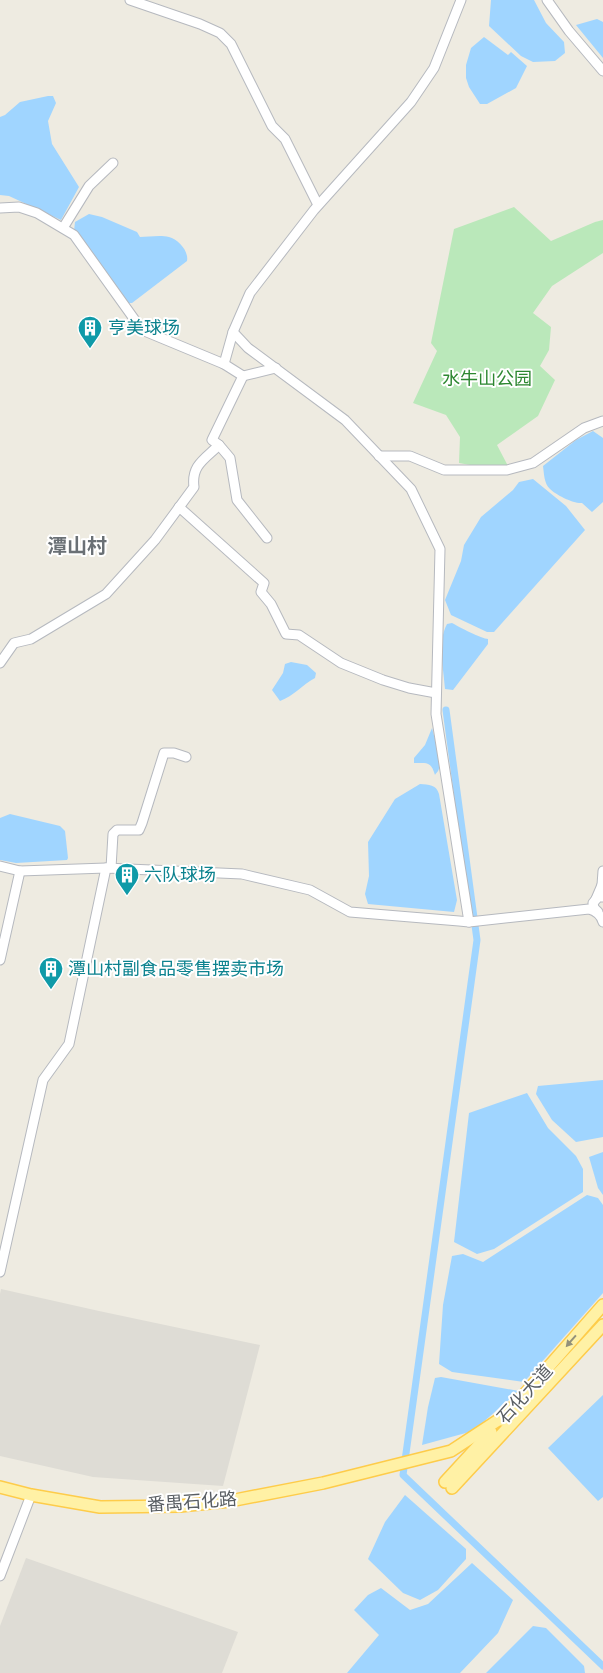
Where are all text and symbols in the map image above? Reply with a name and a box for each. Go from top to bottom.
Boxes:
building icon: 亨美球场 [77,315,103,349]
place label: 亨美球场 [108,315,180,339]
park label: 水牛山公园 [442,366,532,390]
district label: 潭山村 [47,532,107,559]
building icon: 六队球场 [114,862,140,896]
place label: 六队球场 [144,862,216,886]
building icon: 潭山村副食品零售摆卖市场 [38,956,64,990]
place label: 潭山村副食品零售摆卖市场 [68,956,284,980]
one-way arrow [565,1335,577,1347]
street label: 石化大道 [491,1359,557,1428]
street label: 番禺石化路 [146,1486,238,1516]

